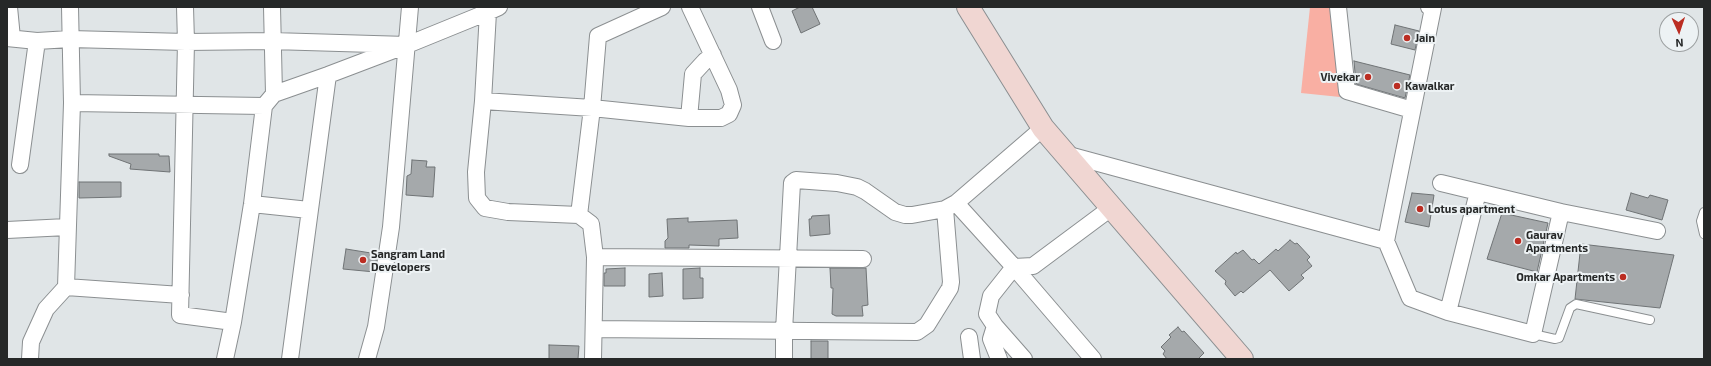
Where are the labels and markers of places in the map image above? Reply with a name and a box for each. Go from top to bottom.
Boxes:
place label: Jain [1415,31,1435,45]
marker: Jain [1402,33,1412,43]
place label: Vivekar [1320,70,1360,84]
marker: Vivekar [1363,72,1373,82]
place label: Kawalkar [1405,79,1455,93]
marker: Kawalkar [1392,81,1402,91]
place label: Lotus apartment [1428,202,1515,216]
marker: Lotus apartment [1415,204,1425,214]
place label: Gaurav Apartments [1526,228,1588,254]
marker: Gaurav Apartments [1513,236,1523,246]
place label: Sangram Land Developers [371,247,445,273]
marker: Sangram Land Developers [358,255,368,265]
place label: Omkar Apartments [1516,270,1615,284]
marker: Omkar Apartments [1618,272,1628,282]

